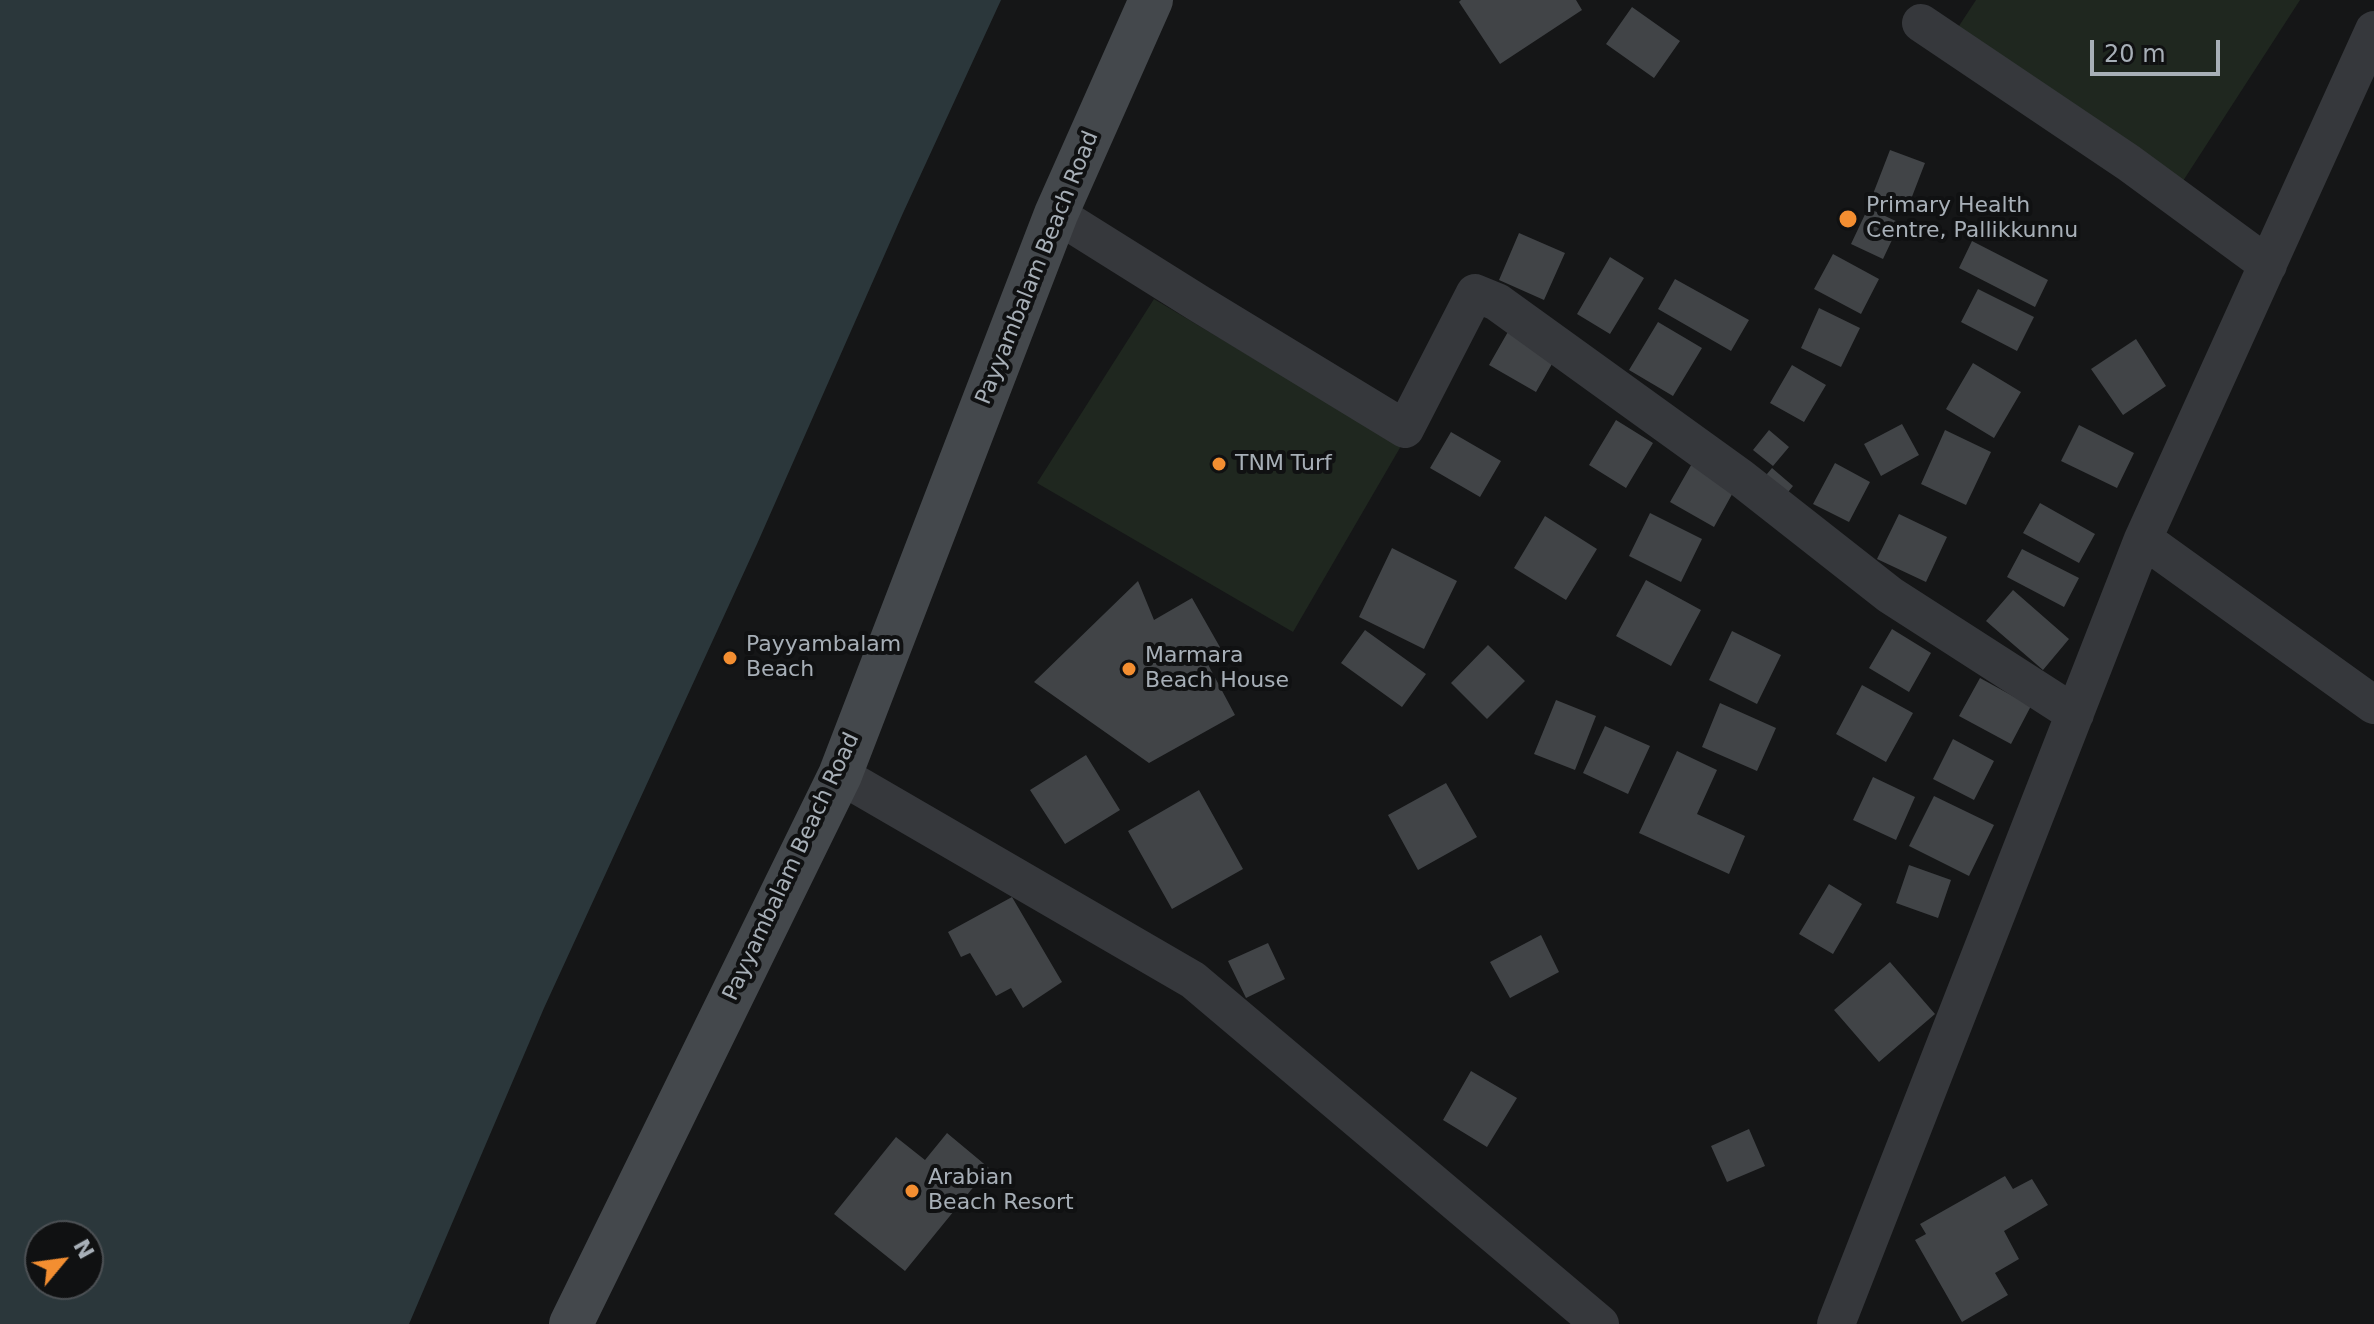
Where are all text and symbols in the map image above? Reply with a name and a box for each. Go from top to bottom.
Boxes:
scale bar [2094,24,2224,74]
text: 20 m [2104,40,2166,68]
street label: Payyambalam Beach Road [971,127,1105,409]
place label: Primary Health Centre, Pallikkunnu [1866,193,2078,244]
marker: Primary Health Centre, Pallikkunnu [1837,208,1859,230]
place label: TNM Turf [1235,451,1332,477]
marker: TNM Turf [1210,455,1228,473]
place label: Payyambalam Beach [746,632,901,684]
place label: Marmara Beach House [1145,643,1289,694]
marker: Payyambalam Beach [721,649,739,667]
marker: Marmara Beach House [1120,660,1138,678]
street label: Payyambalam Beach Road [718,729,866,1005]
place label: Arabian Beach Resort [928,1165,1074,1216]
marker: Arabian Beach Resort [903,1182,921,1200]
north arrow [24,1220,104,1300]
text: N [68,1235,99,1263]

